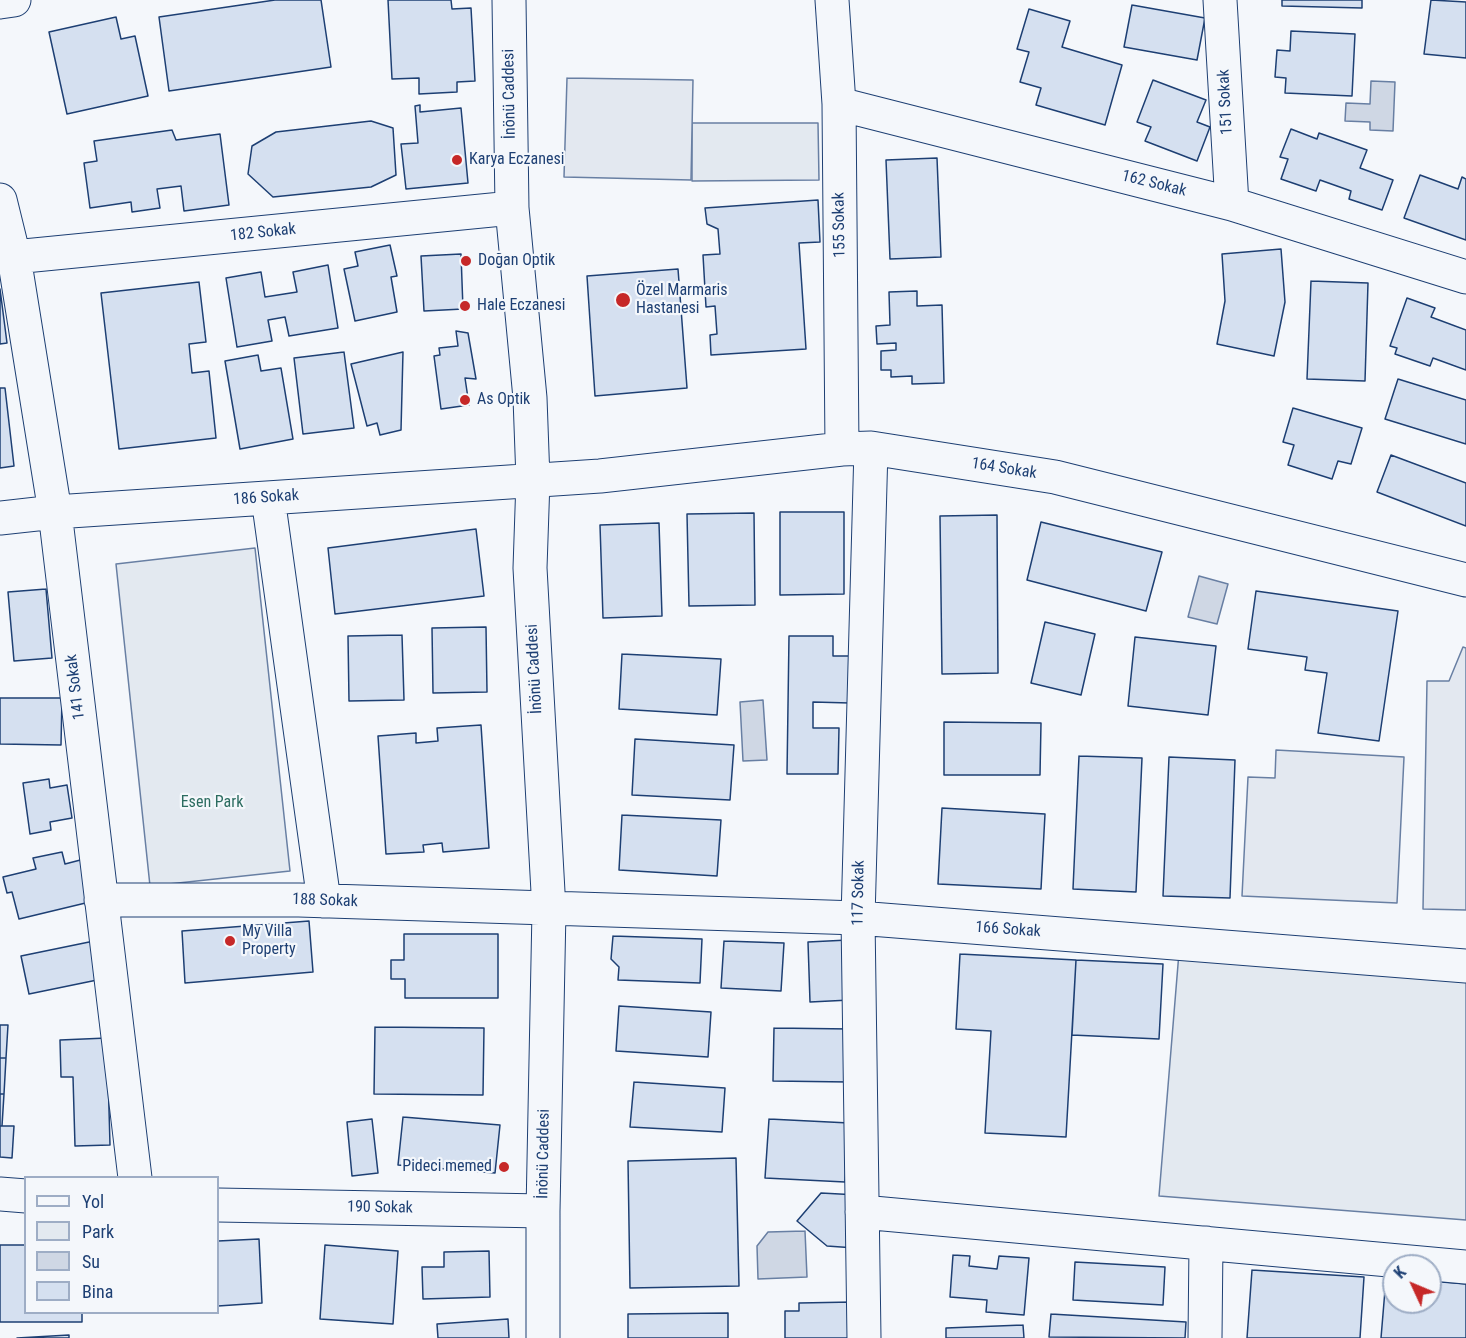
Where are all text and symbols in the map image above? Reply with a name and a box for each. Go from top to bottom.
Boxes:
street label: İnönü Caddesi [500,49,520,139]
street label: 151 Sokak [1215,69,1237,135]
place label: Karya Eczanesi [469,150,564,170]
marker: Karya Eczanesi [450,153,464,167]
street label: 162 Sokak [1120,167,1188,201]
street label: 155 Sokak [830,192,850,258]
street label: 182 Sokak [229,220,297,246]
place label: Doğan Optik [478,251,555,271]
marker: Doğan Optik [459,254,473,268]
place label: Özel Marmaris Hastanesi [636,281,728,319]
marker: Özel Marmaris Hastanesi [614,291,632,309]
place label: Hale Eczanesi [477,296,566,316]
marker: Hale Eczanesi [458,299,472,313]
place label: As Optik [477,390,530,410]
marker: As Optik [458,393,472,407]
street label: 164 Sokak [970,454,1038,484]
street label: 186 Sokak [233,486,299,510]
street label: İnönü Caddesi [523,624,547,714]
street label: 141 Sokak [62,653,90,721]
park label: Esen Park [181,793,243,813]
street label: 117 Sokak [849,860,869,926]
street label: 188 Sokak [292,890,358,912]
street label: 166 Sokak [975,918,1041,942]
place label: My Villa Property [242,922,296,960]
marker: My Villa Property [223,934,237,948]
street label: İnönü Caddesi [534,1109,554,1199]
place label: Pideci memed [402,1157,492,1177]
marker: Pideci memed [497,1160,511,1174]
legend [24,1176,219,1314]
text: Yol [82,1191,104,1212]
street label: 190 Sokak [347,1198,413,1218]
text: Park [82,1221,114,1242]
text: Su [82,1251,100,1272]
north arrow [1382,1254,1442,1314]
text: K [1390,1263,1410,1282]
text: Bina [82,1281,113,1302]

